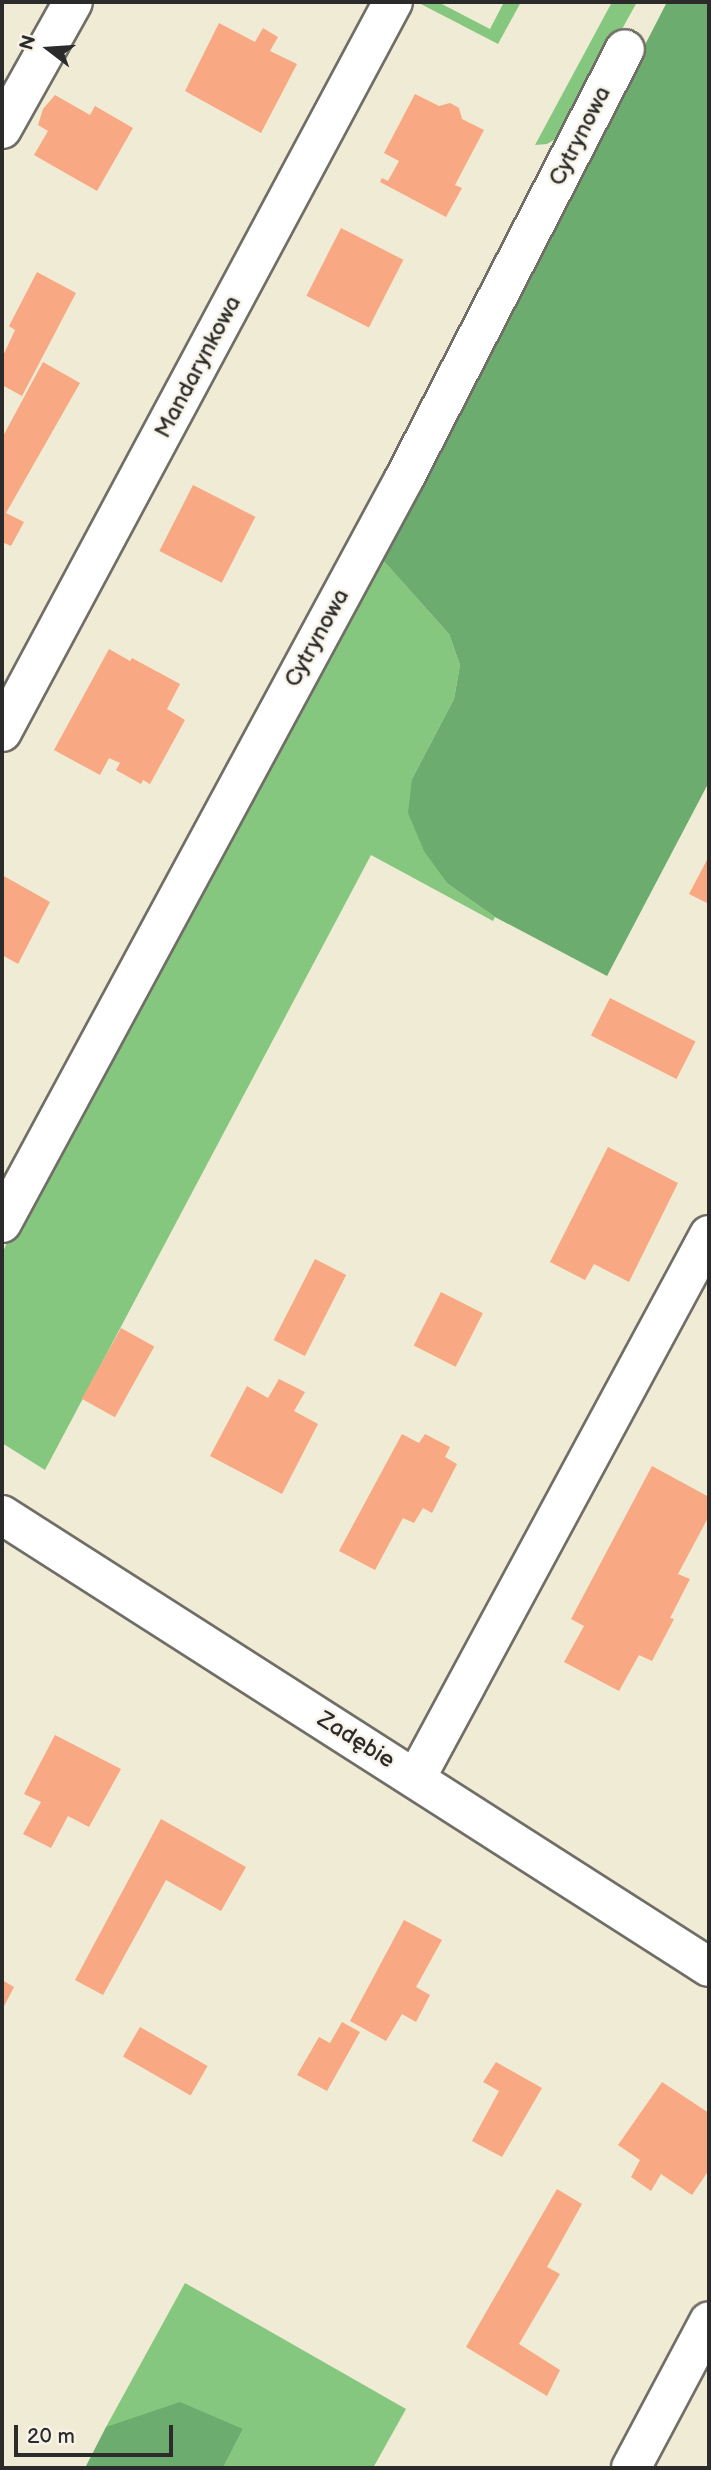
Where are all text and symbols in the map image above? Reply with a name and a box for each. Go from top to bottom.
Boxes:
north arrow [14,14,84,84]
text: N [15,33,42,53]
street label: Cytrynowa [543,82,617,190]
street label: Mandarynkowa [149,291,247,443]
street label: Cytrynowa [279,584,355,692]
street label: Zadębie [312,1706,400,1774]
scale bar [18,2410,177,2454]
text: 20 m [27,2424,75,2449]

